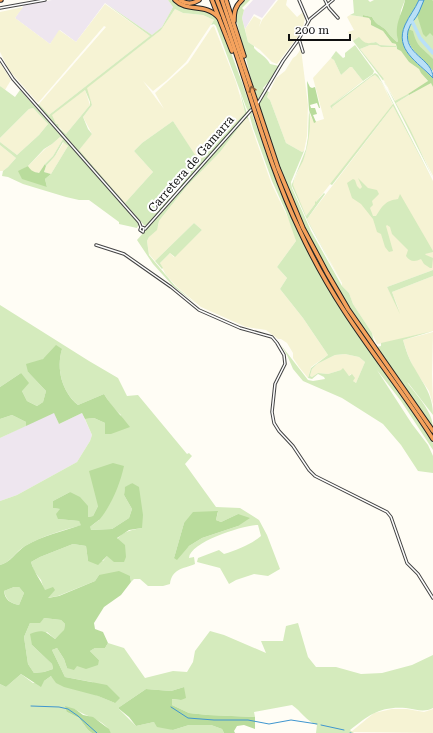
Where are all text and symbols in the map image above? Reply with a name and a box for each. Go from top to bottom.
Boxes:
scale bar [289,16,350,42]
text: 200 m [295,23,329,37]
one-way arrow [248,86,257,93]
street label: Carretera de Gamarra [145,112,237,215]

